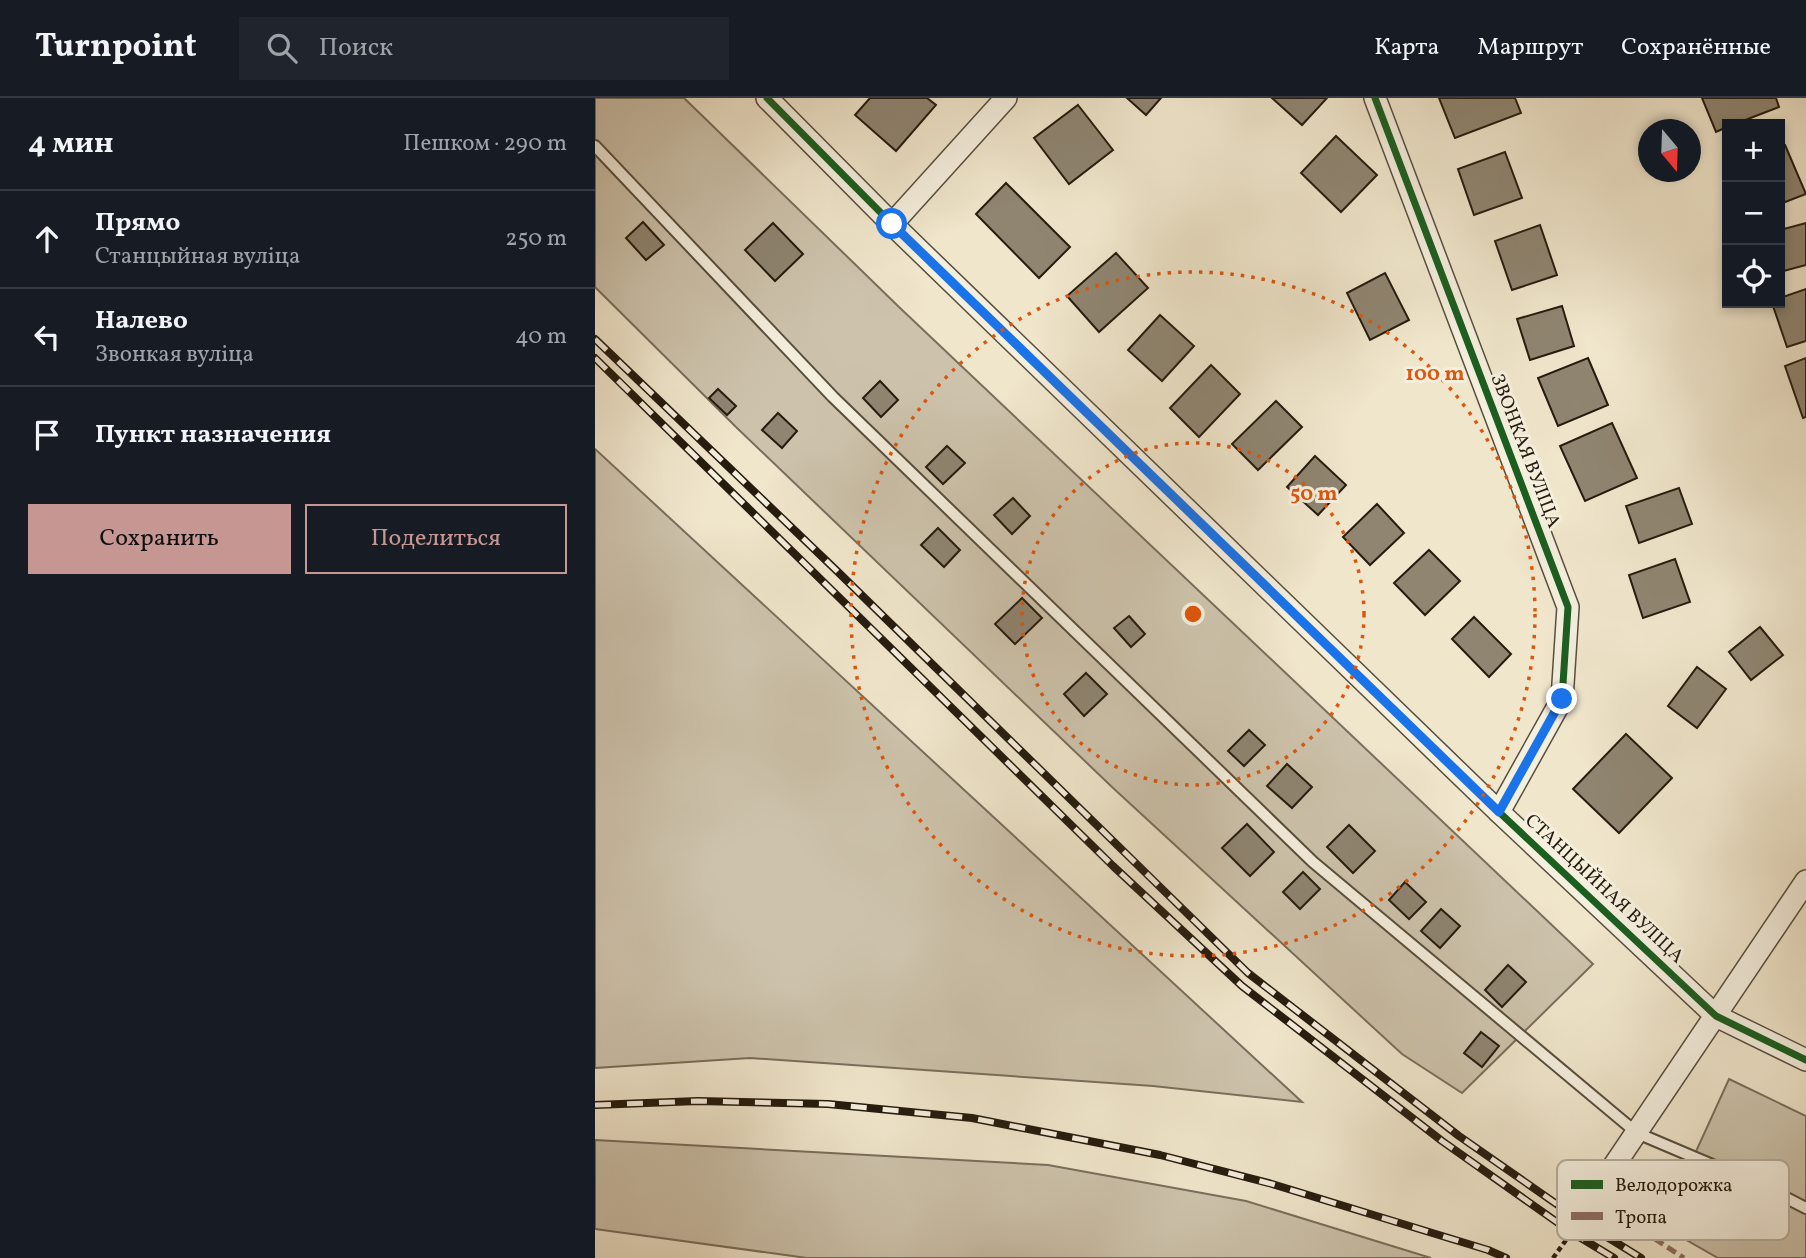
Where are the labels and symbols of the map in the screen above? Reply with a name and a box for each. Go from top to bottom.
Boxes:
north arrow [1638,119,1701,182]
route start [876,208,907,239]
text: 100 m [1405,360,1465,389]
street label: ЗВОНКАЯ ВУЛІЦА [1484,370,1566,532]
text: 50 m [1290,480,1338,509]
centre of rings [1181,602,1205,626]
route end [1546,683,1577,714]
street label: СТАНЦЫЙНАЯ ВУЛІЦА [1519,808,1689,970]
legend [1557,1160,1789,1240]
text: Велодорожка [1615,1173,1733,1199]
text: Тропа [1615,1205,1667,1231]

